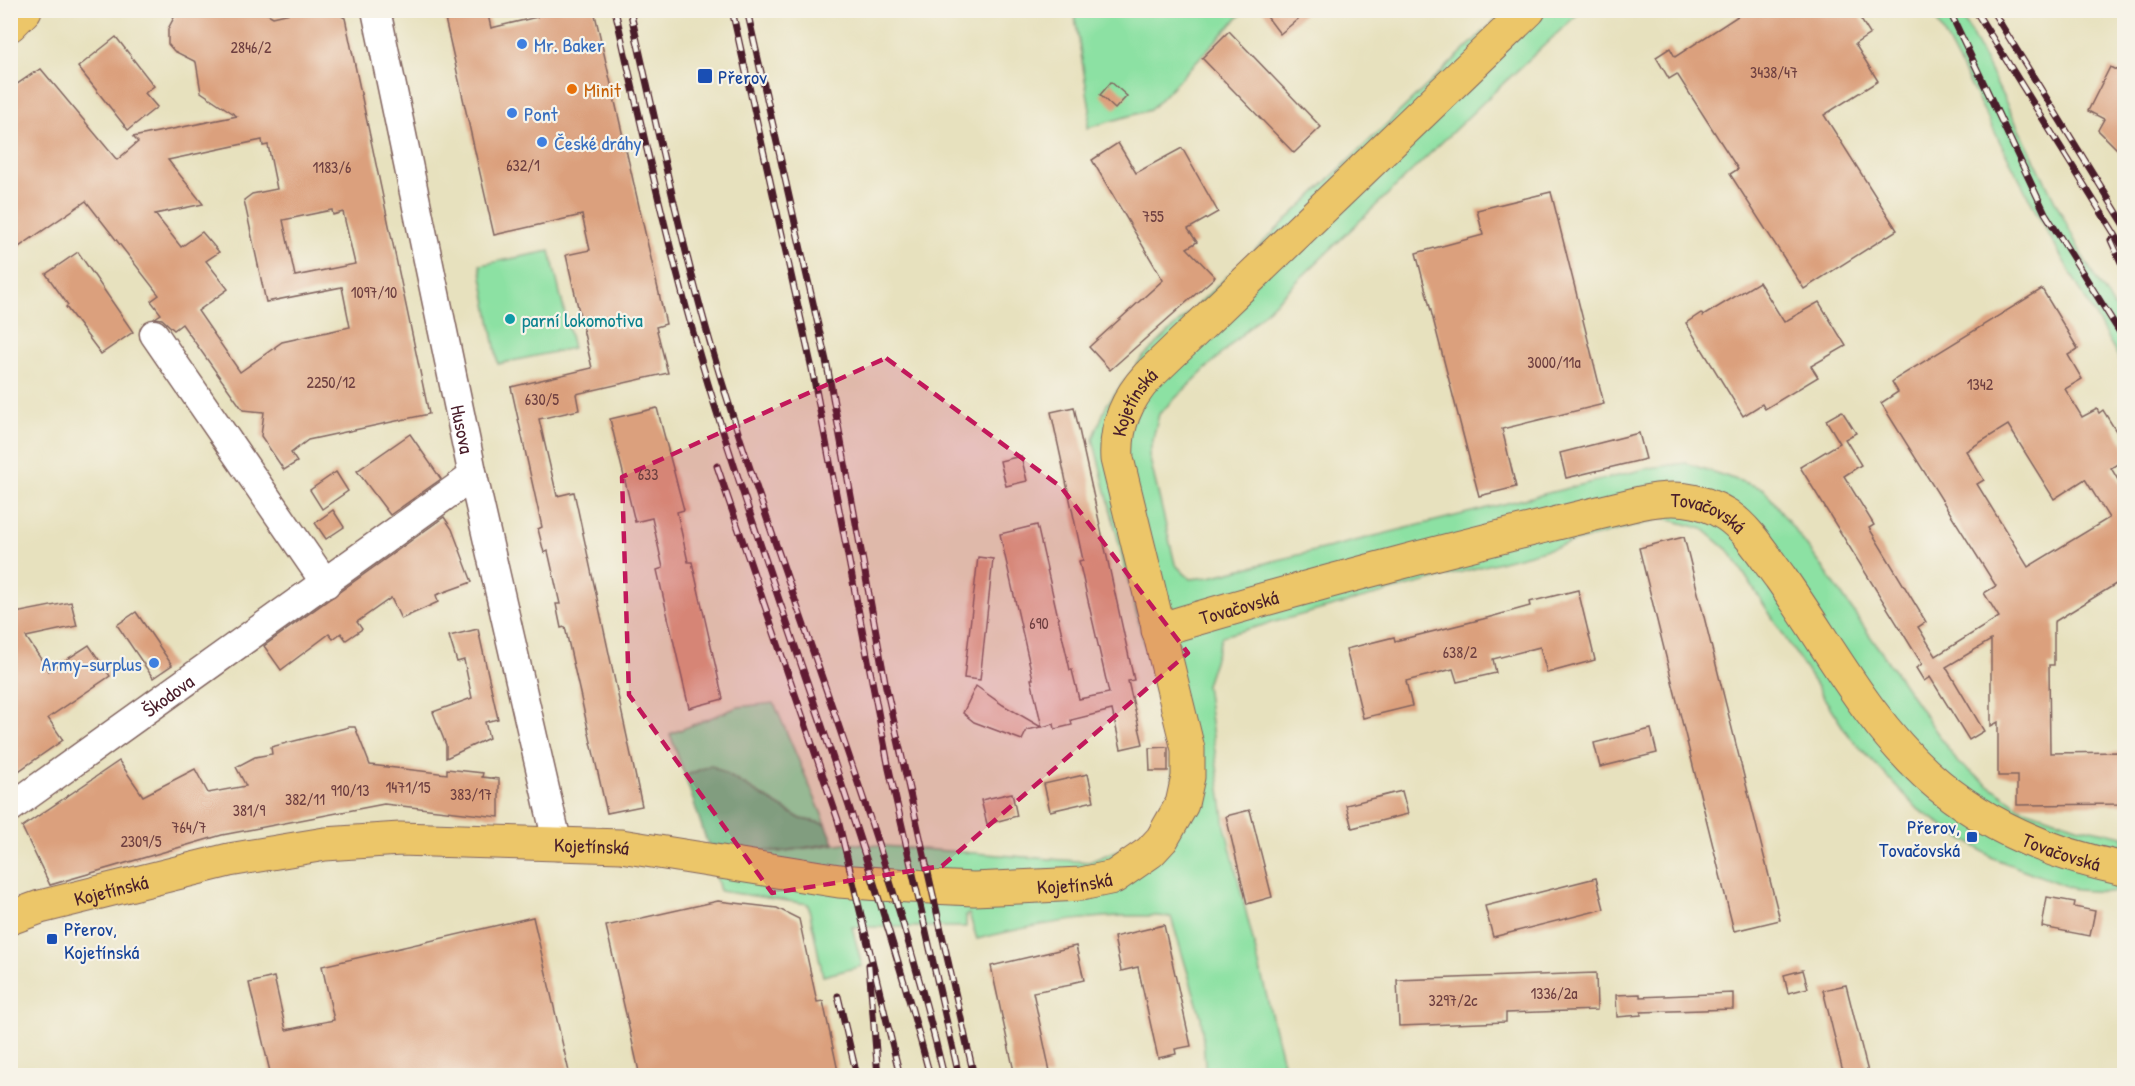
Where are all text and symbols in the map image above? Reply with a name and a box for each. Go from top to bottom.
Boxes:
place label: Mr. Baker [534,31,605,58]
house number: 2846/2 [230,36,272,58]
marker: Mr. Baker [515,37,529,51]
house number: 3438/47 [1750,61,1798,83]
place label: Přerov [718,63,767,90]
marker: Přerov [696,67,714,85]
place label: Minit [584,76,622,103]
marker: Minit [565,82,579,96]
place label: Pont [524,100,559,127]
marker: Pont [505,106,519,120]
place label: České dráhy [554,129,642,156]
marker: České dráhy [535,135,549,149]
house number: 632/1 [506,154,540,176]
house number: 1183/6 [313,156,351,178]
house number: 755 [1142,205,1164,227]
house number: 1097/10 [351,281,397,303]
place label: parní lokomotiva [522,306,643,333]
marker: parní lokomotiva [503,312,517,326]
house number: 3000/11a [1527,351,1581,373]
street label: Kojetínská [1104,361,1163,439]
house number: 2250/12 [307,371,356,393]
house number: 1342 [1967,373,1994,395]
house number: 630/5 [525,388,559,410]
street label: Husova [445,402,481,456]
house number: 633 [638,463,658,485]
street label: Tovačovská [1670,485,1753,539]
street label: Tovačovská [1196,582,1281,631]
house number: 690 [1029,612,1049,634]
house number: 638/2 [1443,641,1478,663]
place label: Army-surplus [41,650,142,677]
marker: Army-surplus [147,656,161,670]
street label: Škodova [137,667,199,723]
house number: 1471/15 [386,776,431,798]
house number: 910/13 [331,779,369,801]
house number: 383/17 [450,783,492,805]
house number: 382/11 [285,788,325,810]
house number: 381/9 [233,799,265,821]
place label: Přerov, Tovačovská [1879,813,1960,863]
house number: 764/7 [172,816,207,838]
street label: Tovačovská [2018,825,2104,877]
house number: 2309/5 [120,830,162,852]
street label: Kojetínská [554,830,632,861]
marker: Přerov, Tovačovská [1965,830,1979,844]
street label: Kojetínská [1036,864,1115,900]
street label: Kojetínská [71,867,151,912]
place label: Přerov, Kojetínská [64,915,140,965]
marker: Přerov, Kojetínská [45,932,59,946]
house number: 1336/2a [1530,982,1578,1004]
house number: 3297/2c [1429,989,1478,1011]

